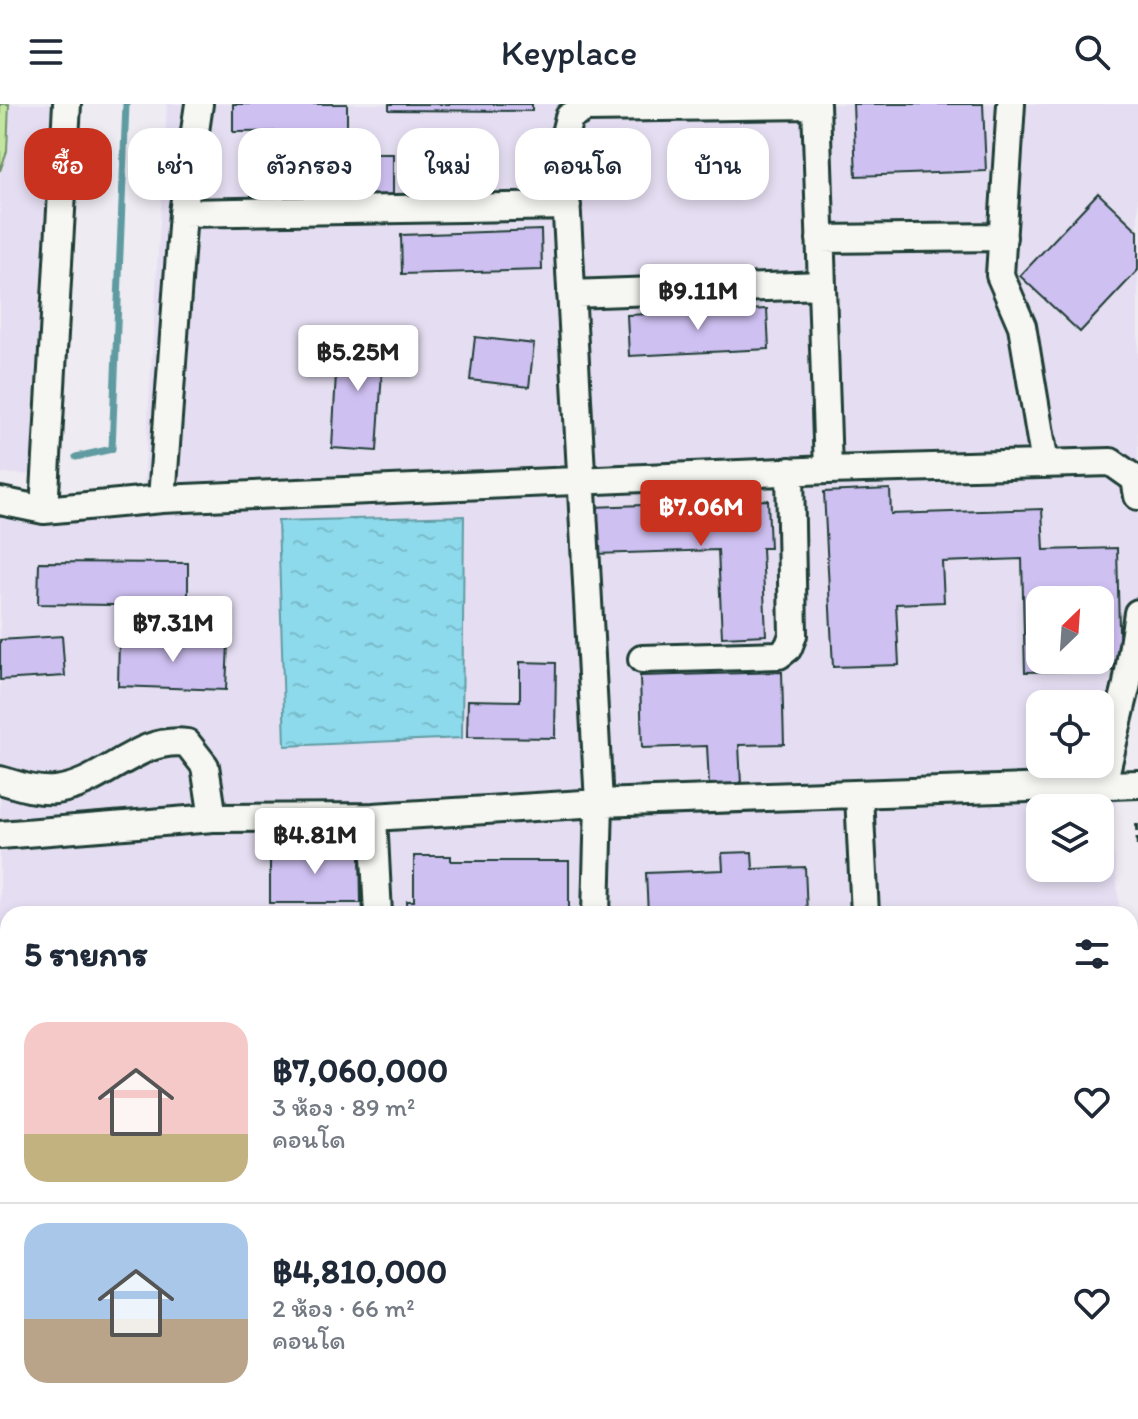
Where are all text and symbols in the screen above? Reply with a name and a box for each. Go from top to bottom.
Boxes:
icon: menu [24,30,68,74]
icon: search [1070,30,1114,74]
text: Keyplace [501,31,637,74]
chip: ซื้อ [24,128,112,200]
chip: เช่า [128,128,222,200]
chip: ตัวกรอง [238,128,381,200]
chip: ใหม่ [397,128,499,200]
chip: คอนโด [515,128,651,200]
chip: บ้าน [667,128,769,200]
pin: ฿9.11M [633,264,763,332]
text: ฿9.11M [658,274,738,306]
pin: ฿5.25M [293,325,423,393]
text: ฿5.25M [316,335,400,367]
pin: ฿7.06M [636,480,766,548]
text: ฿7.06M [658,490,744,522]
north arrow [1026,586,1114,674]
map controls [1026,586,1114,882]
pin: ฿7.31M [108,596,238,664]
text: ฿7.31M [132,606,214,638]
button: locate [1026,690,1114,778]
button: layers [1026,794,1114,882]
pin: ฿4.81M [250,808,380,876]
text: ฿4.81M [273,818,357,850]
icon: filters [1070,932,1114,976]
text: 5 รายการ [24,934,148,975]
text: ฿7,060,000 [272,1050,448,1091]
icon: home [88,1054,184,1150]
icon: heart [1070,1080,1114,1124]
text: 3 ห้อง · 89 m² [272,1091,415,1123]
text: คอนโด [272,1123,346,1155]
text: ฿4,810,000 [272,1251,447,1292]
icon: home [88,1255,184,1351]
icon: heart [1070,1281,1114,1325]
text: 2 ห้อง · 66 m² [272,1292,415,1324]
text: คอนโด [272,1324,346,1356]

